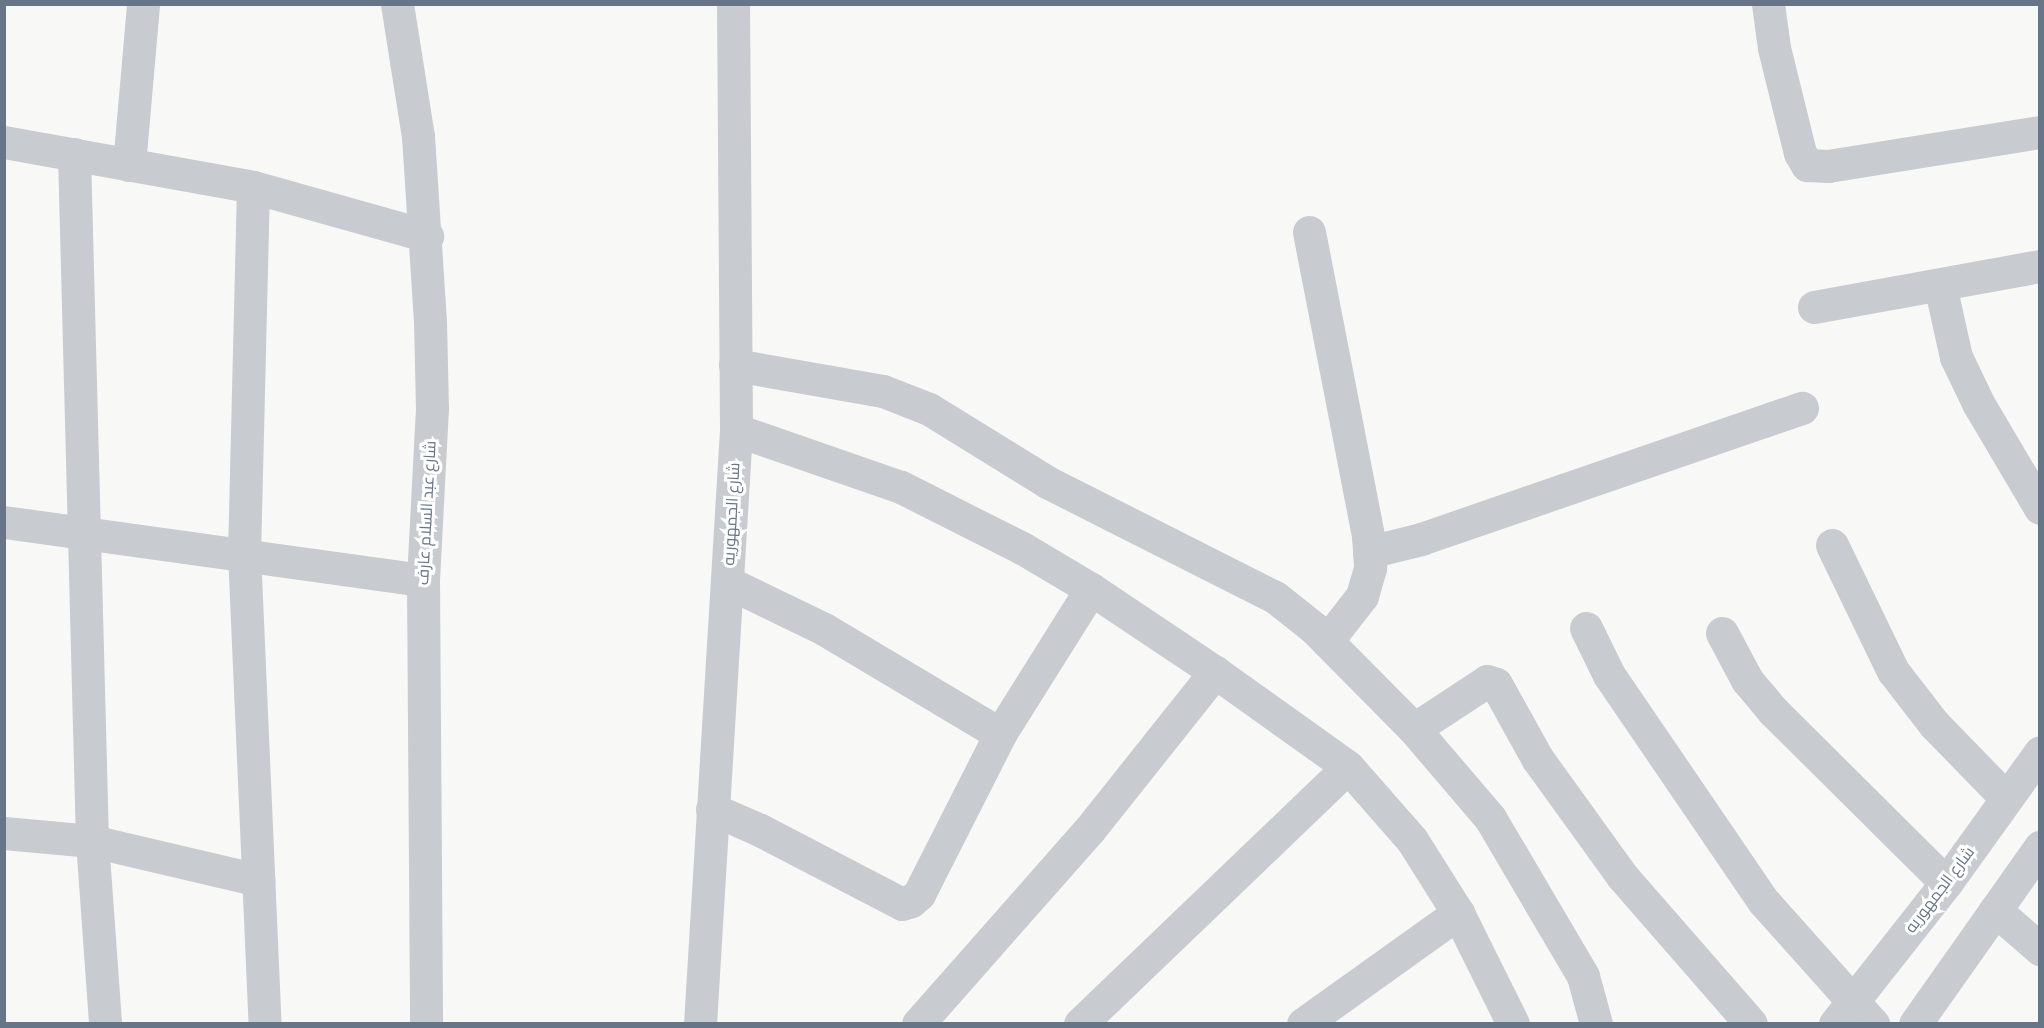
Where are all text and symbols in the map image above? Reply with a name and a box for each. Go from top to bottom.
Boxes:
street label: شارع عبد السلام عارف [414,440,440,586]
street label: شارع الجمهوريه [720,462,744,566]
street label: شارع الجمهوريه [1901,843,1979,937]

